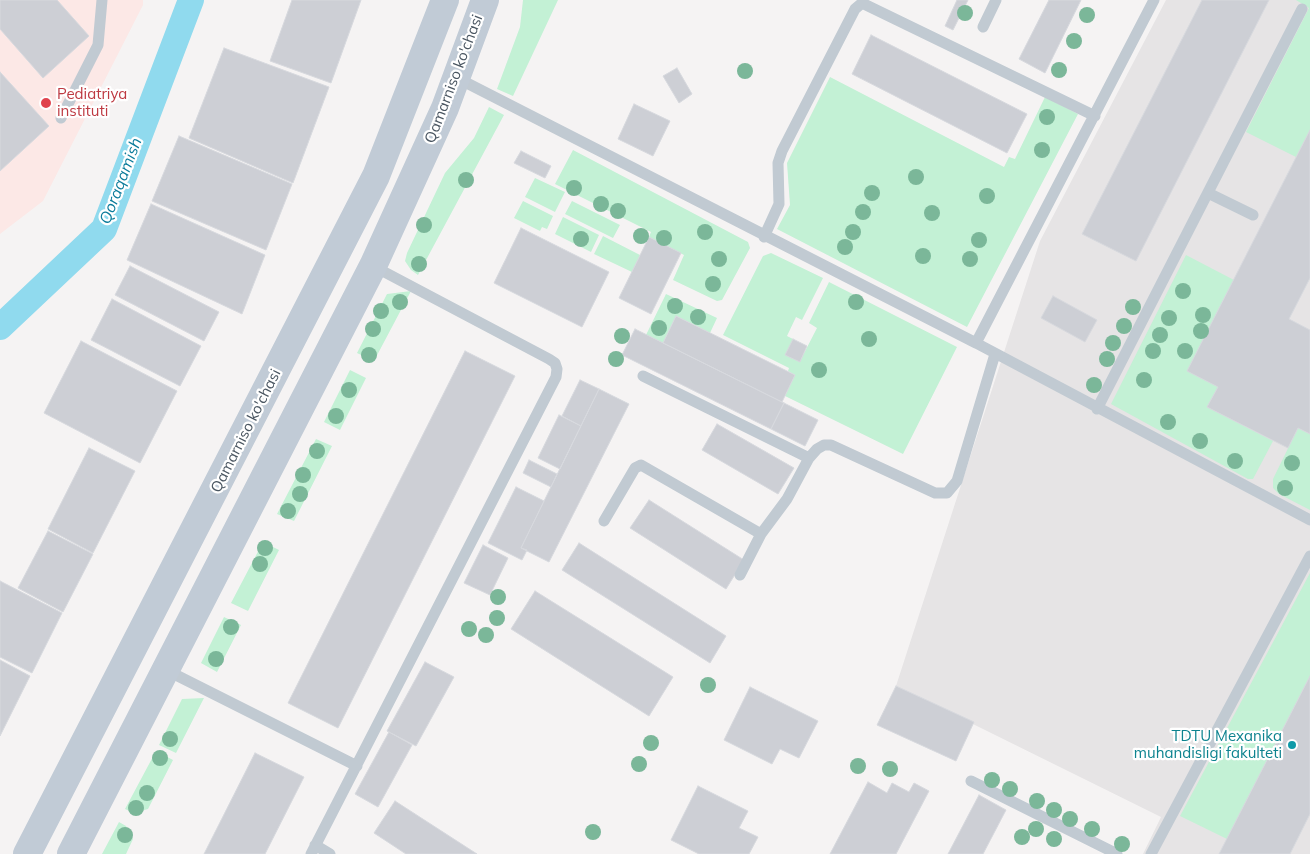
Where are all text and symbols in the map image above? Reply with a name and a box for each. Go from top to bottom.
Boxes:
street label: Qamarniso ko'chasi [421,12,487,146]
place label: Pediatriya instituti [57,85,127,120]
marker: Pediatriya instituti [39,96,53,110]
water label: Qoraqamish [96,135,146,227]
street label: Qamarniso ko'chasi [207,366,285,496]
place label: TDTU Mexanika muhandisligi fakulteti [1134,727,1282,762]
marker: TDTU Mexanika muhandisligi fakulteti [1286,739,1298,751]

